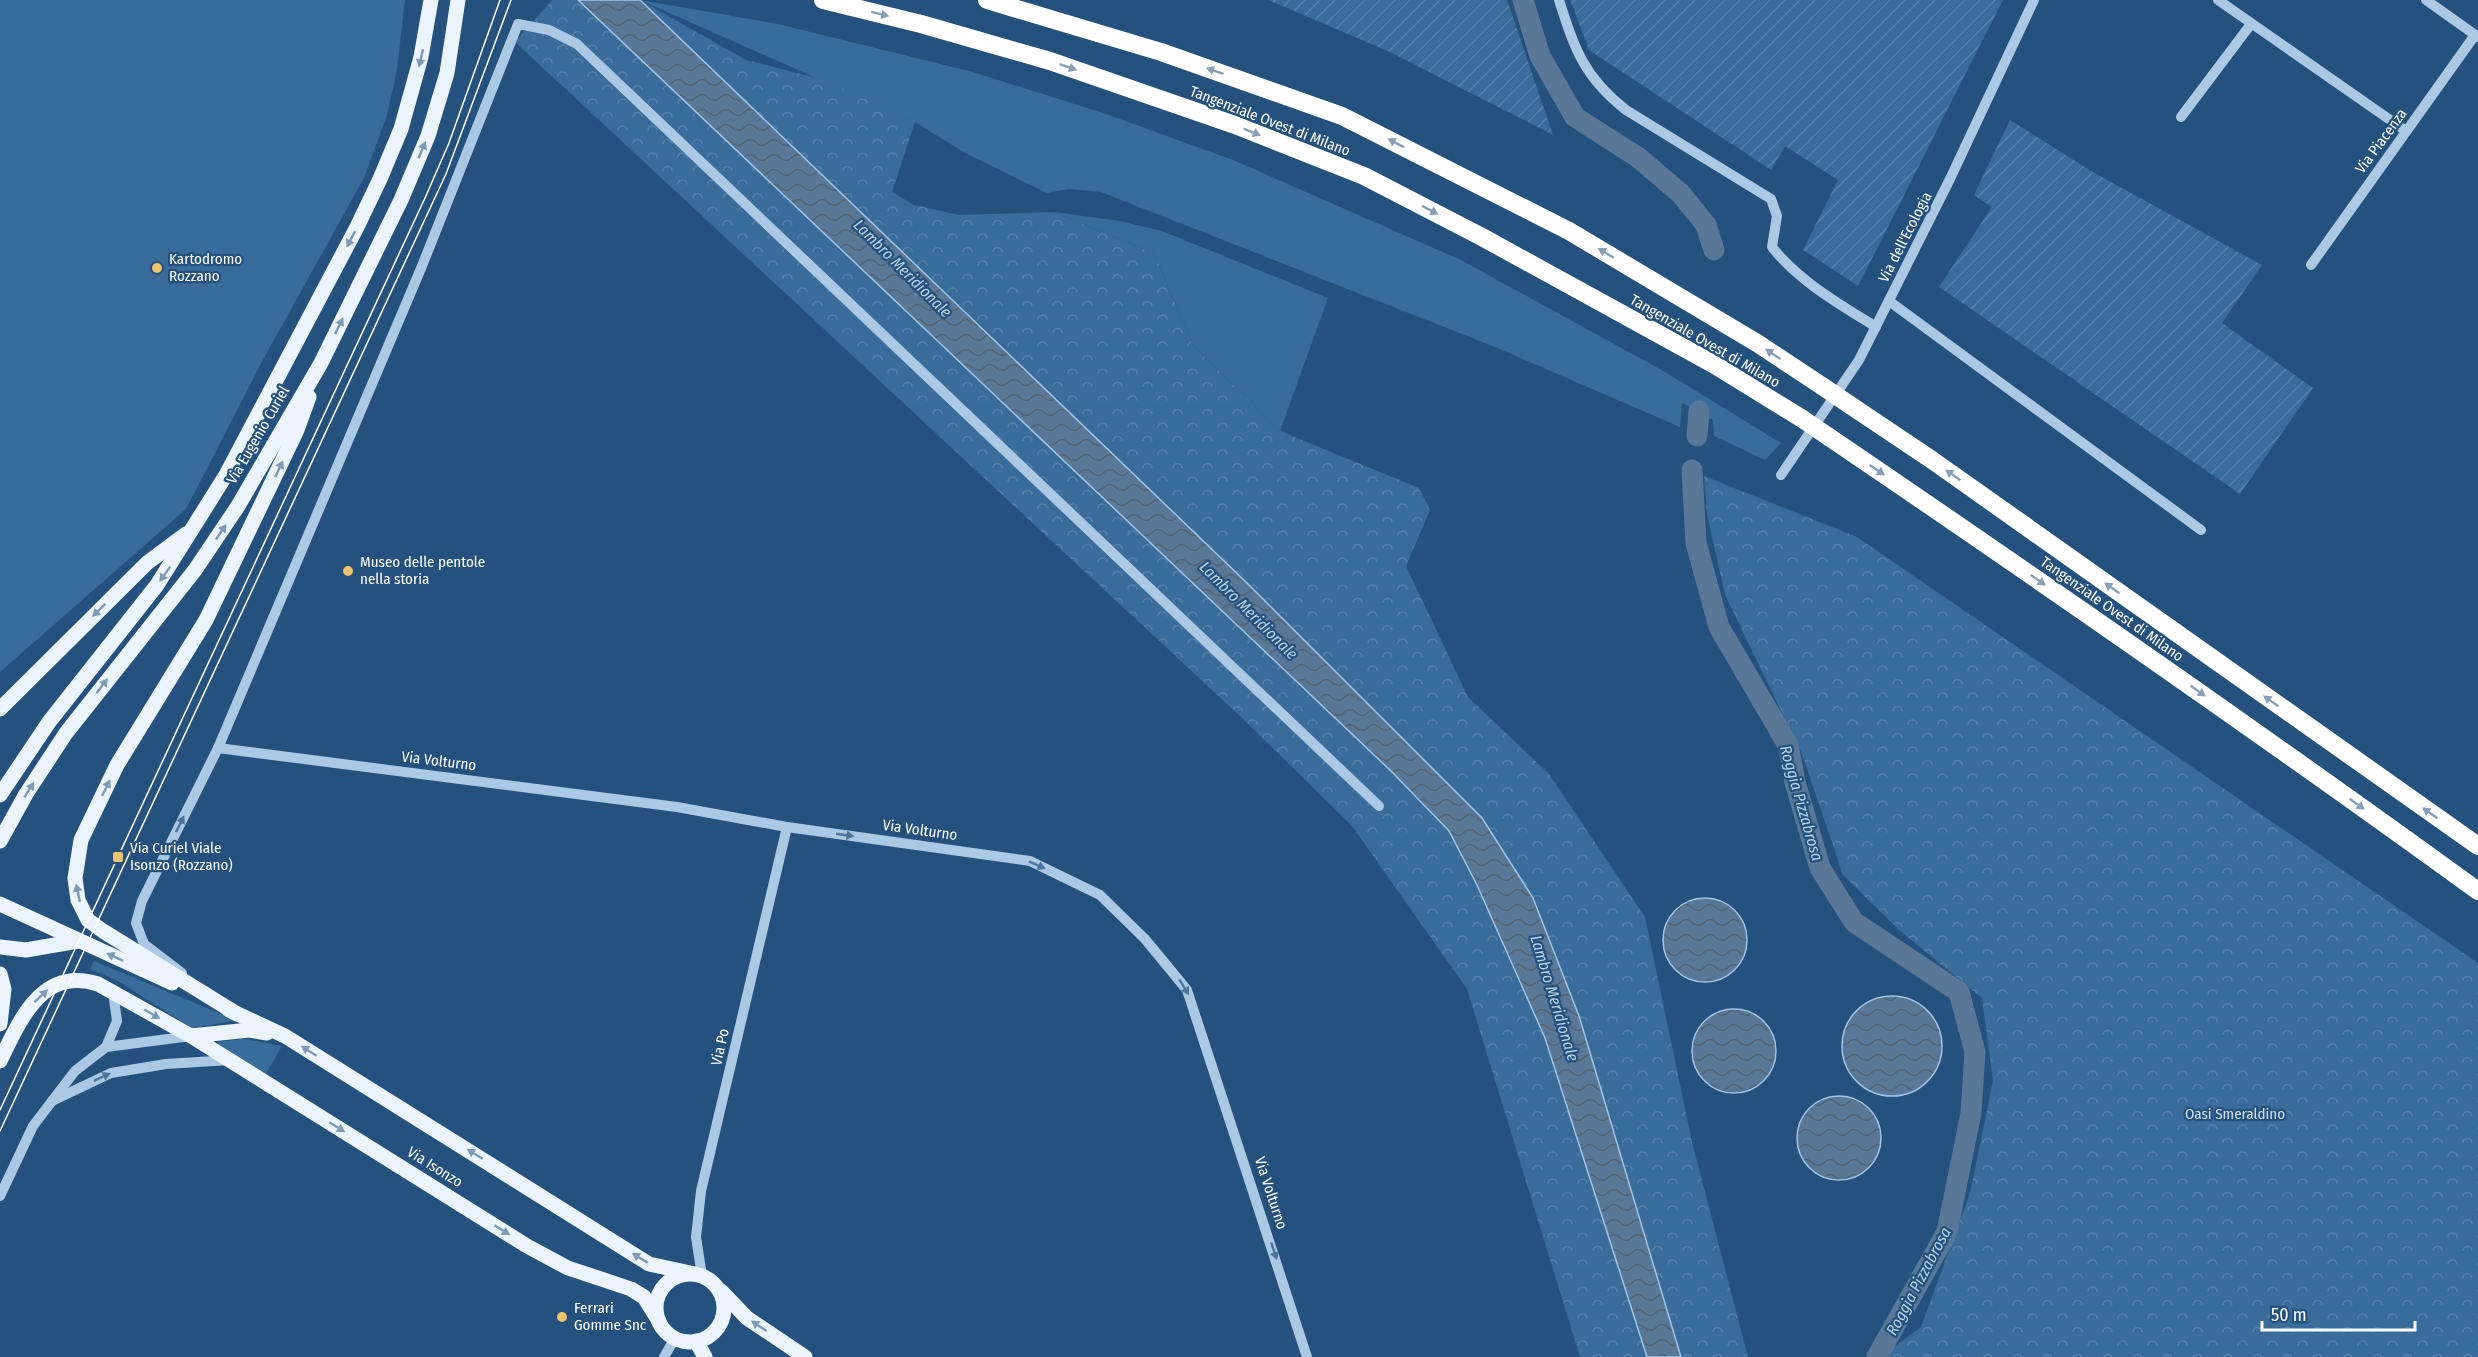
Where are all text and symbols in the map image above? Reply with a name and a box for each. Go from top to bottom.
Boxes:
one-way arrow [871,10,889,20]
one-way arrow [415,48,425,67]
one-way arrow [1059,63,1077,72]
one-way arrow [1206,66,1224,76]
street label: Tangenziale Ovest di Milano [1187,82,1353,160]
street label: Via Piacenza [2351,105,2411,177]
one-way arrow [1243,127,1261,137]
one-way arrow [1388,138,1405,148]
one-way arrow [418,141,427,159]
street label: Via dell'Ecologia [1874,189,1936,285]
one-way arrow [1422,205,1439,215]
water label: Lambro Meridionale [850,215,956,322]
one-way arrow [346,231,356,248]
one-way arrow [1598,247,1614,258]
place label: Kartodromo Rozzano [169,250,242,285]
marker: Kartodromo Rozzano [150,261,164,275]
street label: Tangenziale Ovest di Milano [1627,291,1783,391]
one-way arrow [334,318,343,335]
one-way arrow [1765,349,1781,360]
street label: Via Eugenio Curiel [223,383,293,487]
one-way arrow [274,460,283,477]
one-way arrow [1869,464,1885,475]
one-way arrow [1945,469,1960,481]
one-way arrow [215,524,226,540]
place label: Museo delle pentole nella storia [360,553,485,588]
street label: Tangenziale Ovest di Milano [2037,553,2187,665]
water label: Lambro Meridionale [1196,557,1302,664]
marker: Museo delle pentole nella storia [341,564,355,578]
one-way arrow [159,566,171,582]
one-way arrow [2030,574,2046,585]
one-way arrow [2104,582,2119,594]
one-way arrow [93,602,107,616]
one-way arrow [96,679,108,695]
one-way arrow [2190,685,2205,697]
one-way arrow [2263,695,2278,707]
water label: Roggia Pizzabrosa [1776,743,1827,863]
street label: Via Volturno [401,747,478,775]
one-way arrow [102,779,111,796]
one-way arrow [23,782,34,799]
one-way arrow [2349,798,2365,810]
one-way arrow [2423,807,2439,819]
one-way arrow [175,816,185,833]
street label: Via Volturno [882,816,959,844]
one-way arrow [836,830,855,839]
place label: Via Curiel Viale Isonzo (Rozzano) [130,839,233,874]
marker: Via Curiel Viale Isonzo (Rozzano) [111,850,125,864]
one-way arrow [1029,860,1047,870]
one-way arrow [73,883,82,902]
water label: Lambro Meridionale [1526,933,1583,1064]
one-way arrow [105,952,123,962]
one-way arrow [1179,979,1189,996]
one-way arrow [34,989,49,1003]
one-way arrow [144,1009,161,1019]
street label: Via Po [707,1027,733,1067]
one-way arrow [301,1046,317,1057]
one-way arrow [94,1072,112,1082]
park label: Oasi Smeraldino [2185,1105,2285,1123]
one-way arrow [329,1121,345,1132]
street label: Via Isonzo [404,1143,466,1191]
one-way arrow [466,1149,483,1160]
street label: Via Volturno [1251,1154,1291,1232]
water label: Roggia Pizzabrosa [1882,1224,1955,1338]
one-way arrow [494,1225,510,1236]
one-way arrow [1270,1242,1279,1260]
one-way arrow [632,1252,648,1263]
scale bar [2262,1294,2415,1332]
place label: Ferrari Gomme Snc [574,1299,647,1334]
text: 50 m [2271,1304,2307,1326]
marker: Ferrari Gomme Snc [555,1310,569,1324]
one-way arrow [751,1321,767,1332]

